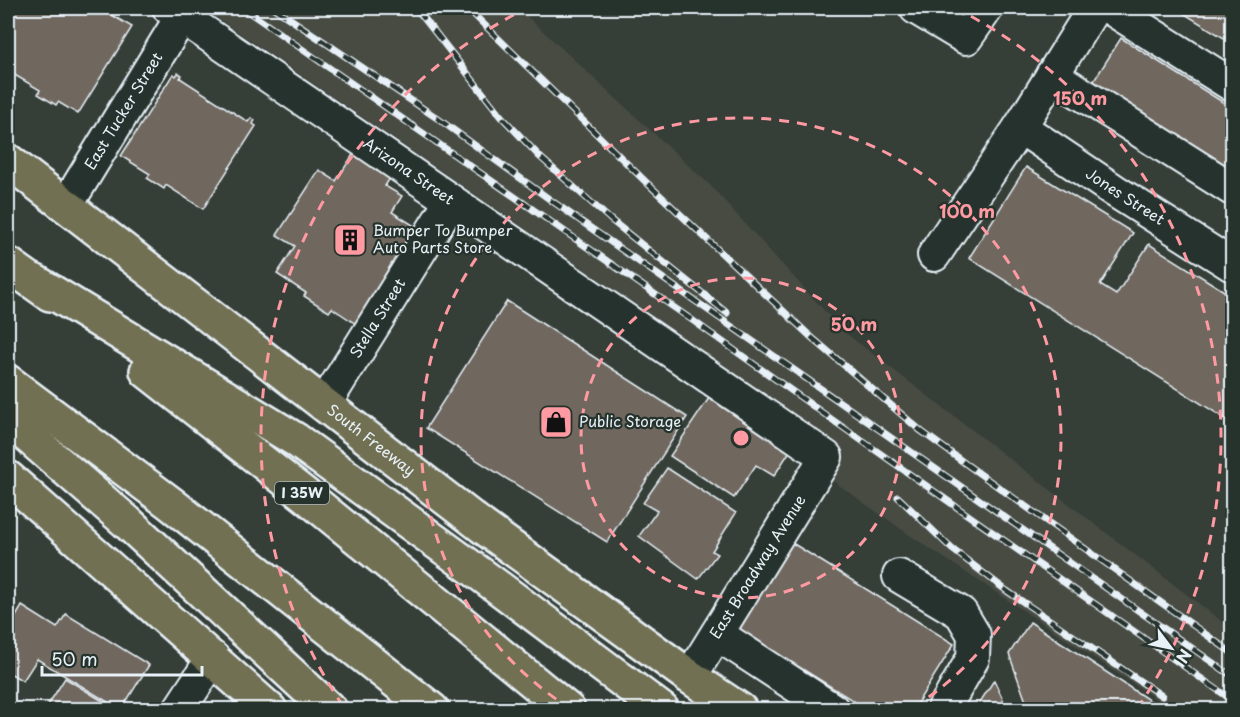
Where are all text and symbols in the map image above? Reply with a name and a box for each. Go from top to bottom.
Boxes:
street label: East Tucker Street [78,47,167,174]
text: 150 m [1053,84,1107,111]
street label: Arizona Street [359,131,459,210]
street label: Jones Street [1081,161,1170,230]
text: 100 m [939,197,995,224]
place label: Bumper To Bumper Auto Parts Store [373,218,514,258]
building icon: Bumper To Bumper Auto Parts Store [332,222,368,258]
street label: Stella Street [343,273,410,362]
text: 50 m [831,310,877,337]
street label: South Freeway [323,398,421,481]
shop icon: Public Storage [538,404,574,440]
place label: Public Storage [579,409,681,432]
centre of rings [731,428,751,448]
road number: I 35W [275,482,329,504]
street label: East Broadway Avenue [703,490,810,643]
north arrow [1141,618,1201,678]
scale bar [42,639,202,677]
text: 50 m [51,645,98,672]
text: N [1171,645,1198,668]

